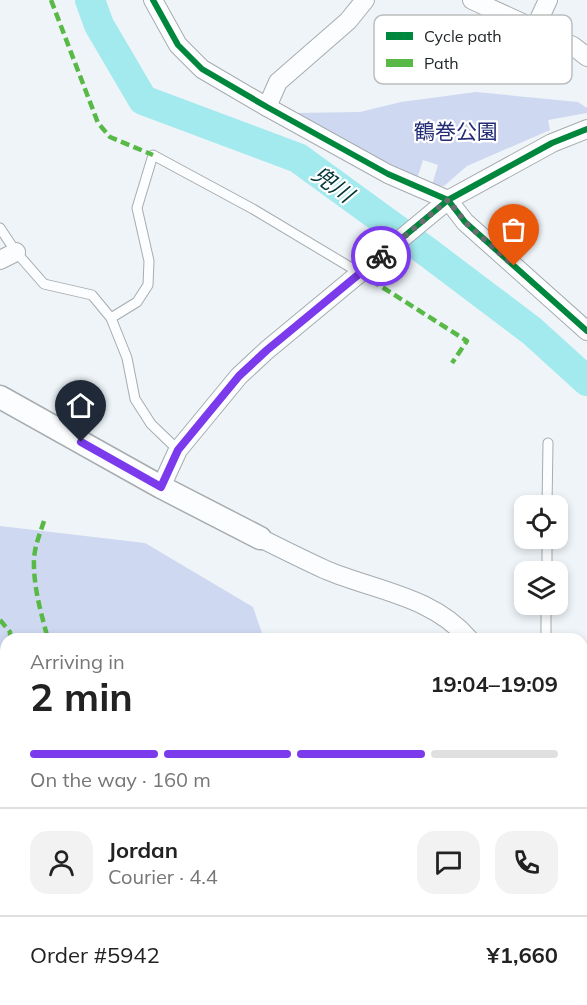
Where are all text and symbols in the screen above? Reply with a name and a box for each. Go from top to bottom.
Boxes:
legend [374,15,572,84]
text: Cycle path [424,26,502,46]
text: Path [424,53,459,73]
park label: 鶴巻公園 [414,118,498,144]
water label: 兜川 [307,160,361,209]
pin [488,204,539,266]
icon: bag [497,213,530,246]
courier [351,226,411,286]
icon: bike [365,240,398,273]
pin [55,380,106,442]
icon: home [64,389,97,422]
map controls [514,495,568,615]
button: locate [514,495,568,549]
button: layers [514,561,568,615]
text: Arriving in [30,649,125,674]
text: 19:04–19:09 [430,670,558,698]
text: 2 min [30,672,133,721]
text: On the way · 160 m [30,767,211,792]
button: person [30,831,93,894]
button: chat [417,831,480,894]
button: phone [495,831,558,894]
text: Jordan [108,836,178,864]
text: Courier · 4.4 [108,864,218,889]
text: Order #5942 [30,941,160,969]
text: ¥1,660 [487,941,558,969]

